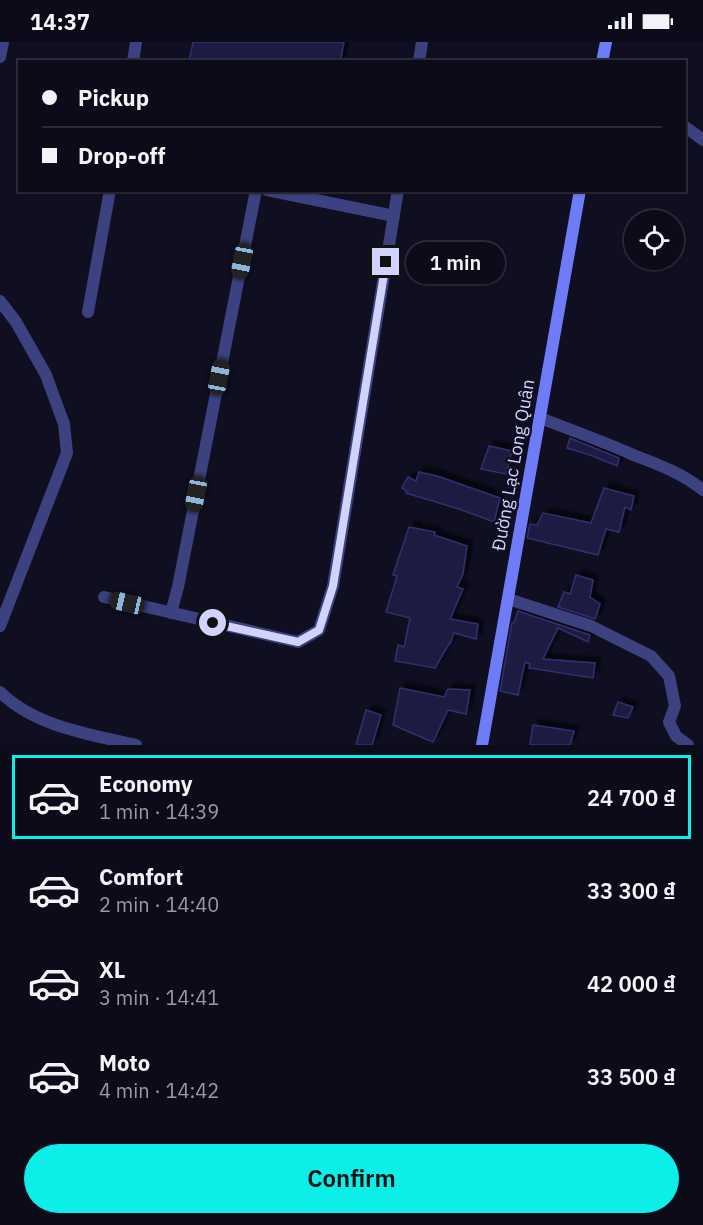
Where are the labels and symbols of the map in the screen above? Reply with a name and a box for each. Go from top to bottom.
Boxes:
callout: 1 min [407,241,506,283]
car [230,242,254,280]
route end [372,248,399,275]
car [207,358,231,396]
street label: Đường Lạc Long Quân [487,377,539,553]
car [184,475,208,513]
car [107,590,147,616]
route start [199,609,226,636]

